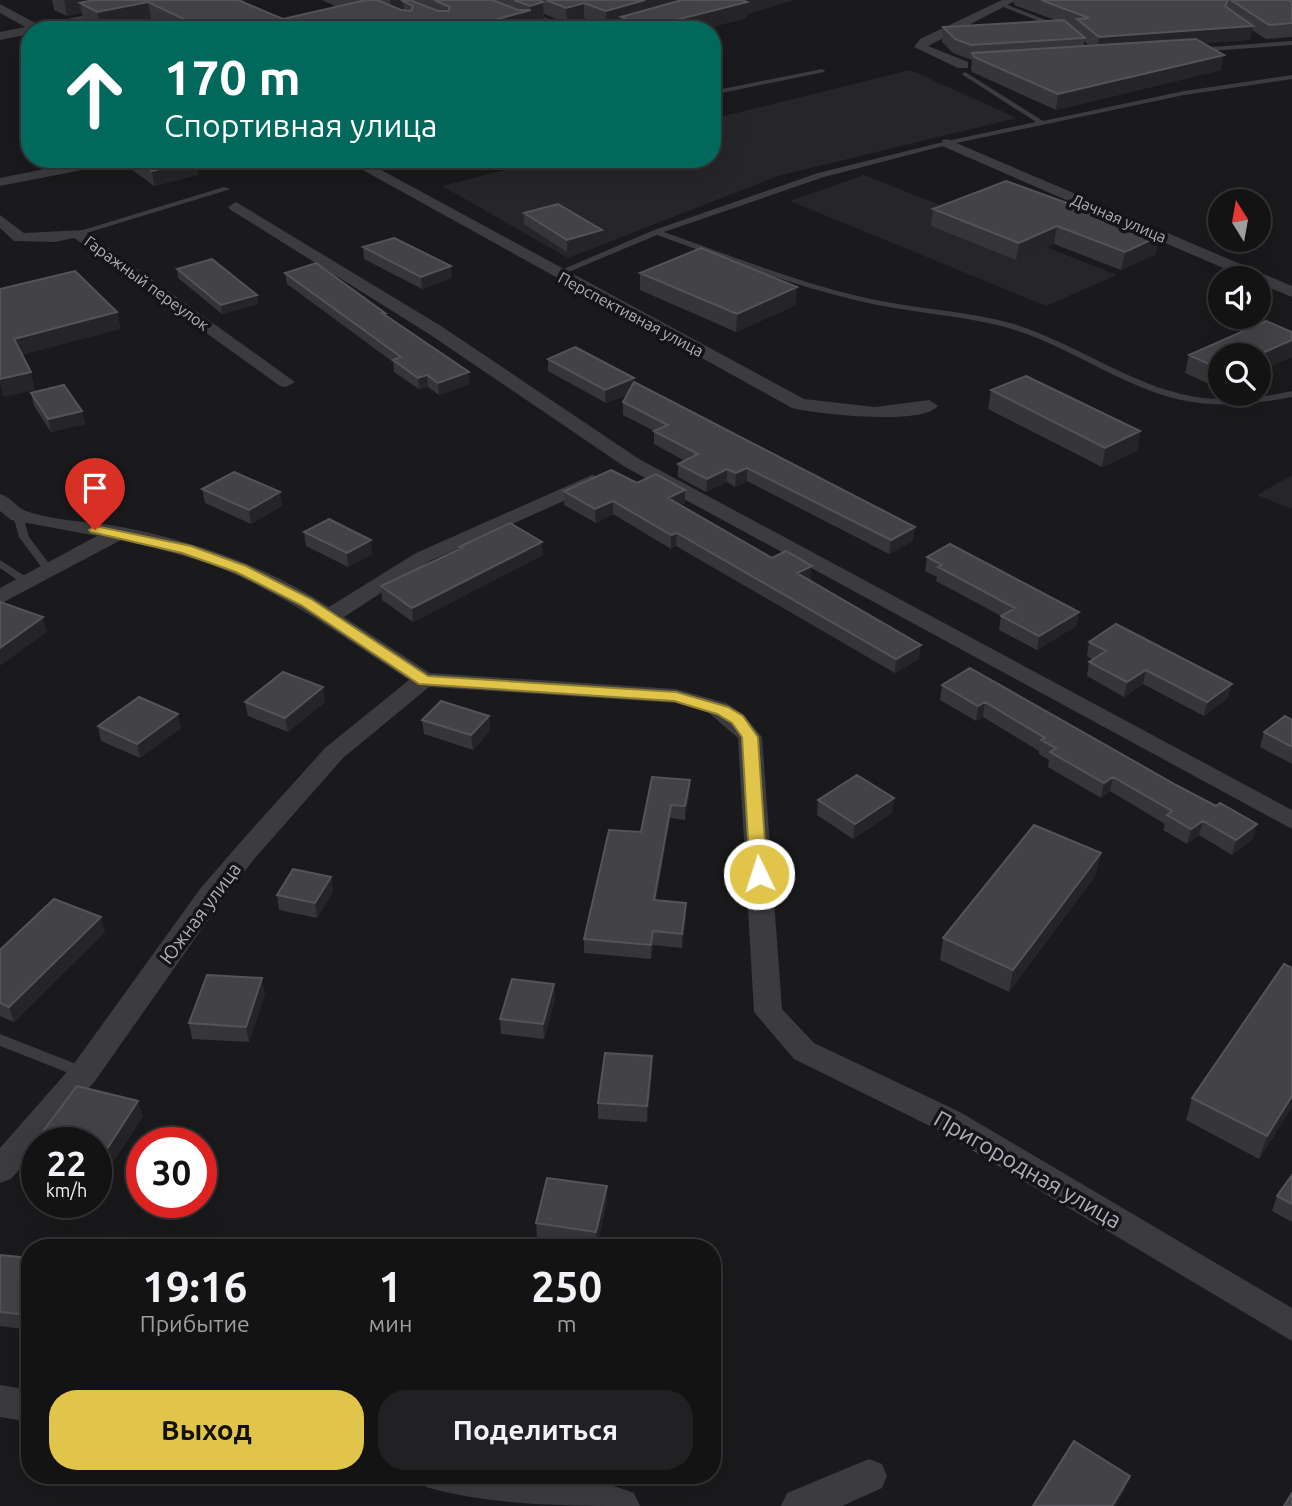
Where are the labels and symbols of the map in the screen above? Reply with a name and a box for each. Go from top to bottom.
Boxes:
north arrow [1208,189,1270,252]
street label: Дачная улица [1069,190,1169,246]
street label: Гаражный переулок [81,232,213,334]
street label: Перспективная улица [555,268,707,360]
pin [65,458,125,530]
position arrow [722,837,796,911]
street label: Южная улица [155,858,245,968]
street label: Пригородная улица [930,1105,1126,1233]
speed limit sign: 30 [126,1127,217,1218]

